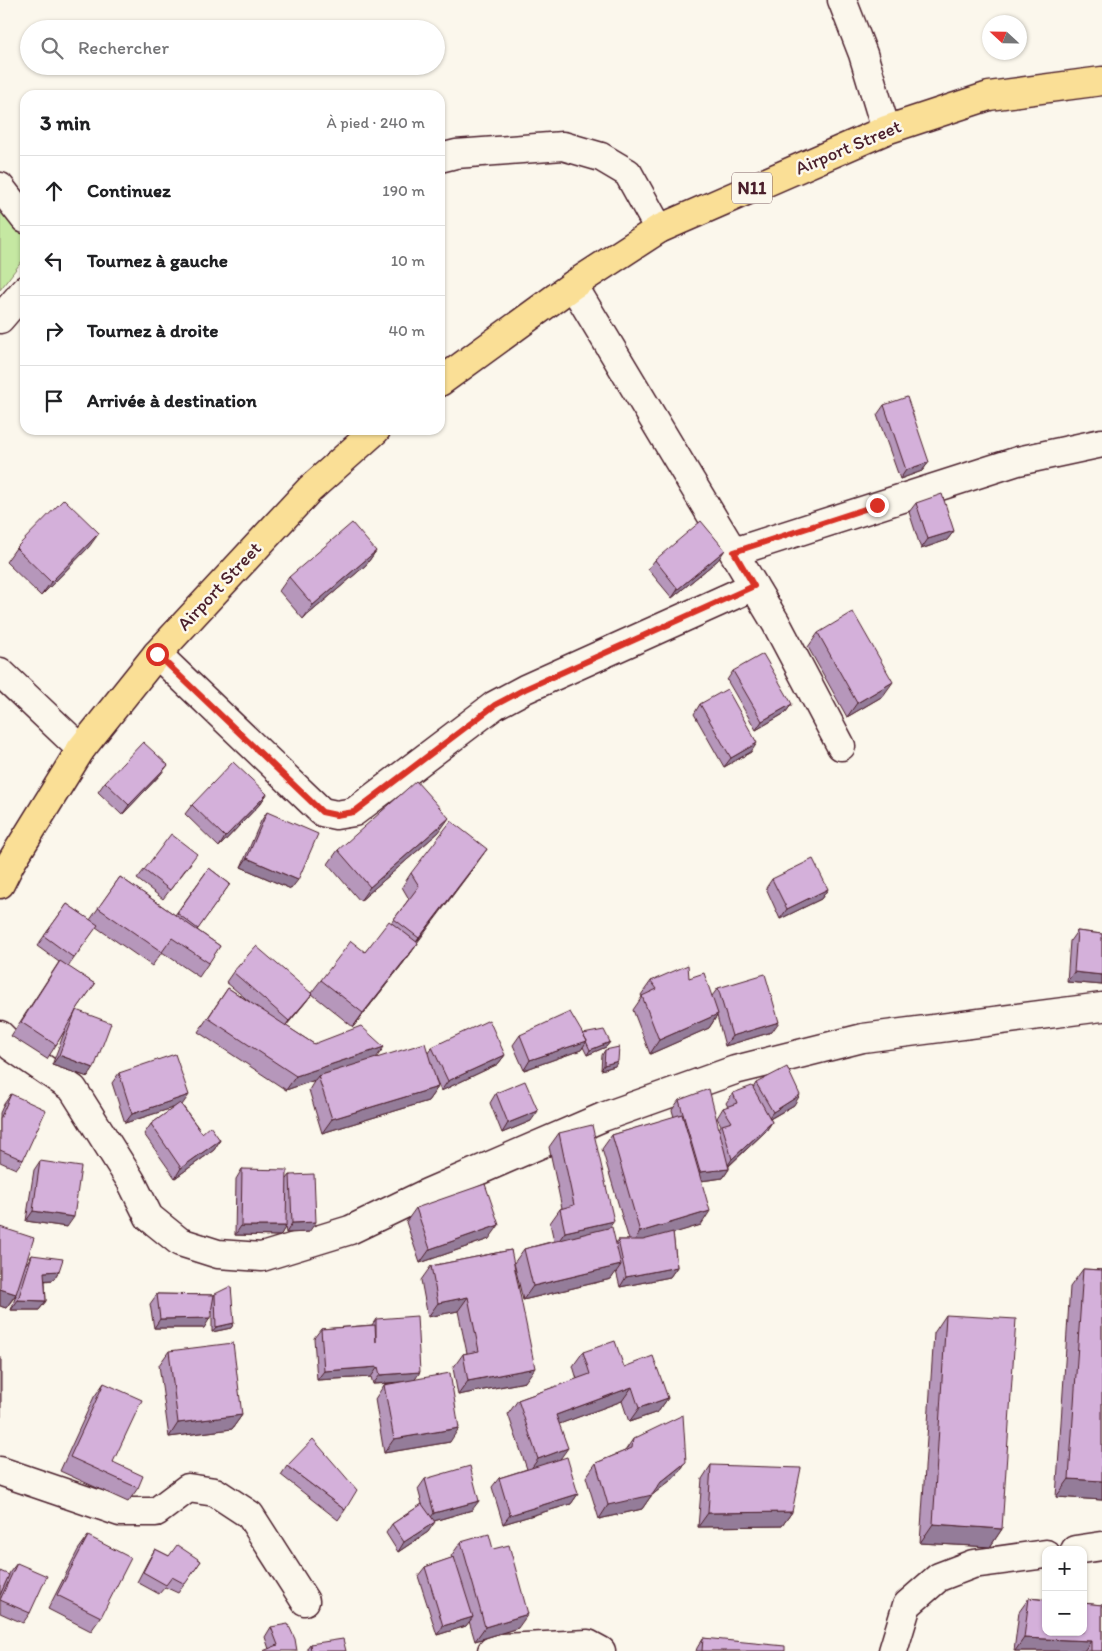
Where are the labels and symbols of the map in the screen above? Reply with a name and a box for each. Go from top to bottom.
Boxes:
north arrow [982,15,1027,60]
street label: Airport Street [791,114,905,180]
road number: N11 [732,172,772,204]
route end [866,494,889,517]
street label: Airport Street [172,537,266,635]
route start [146,643,169,666]

